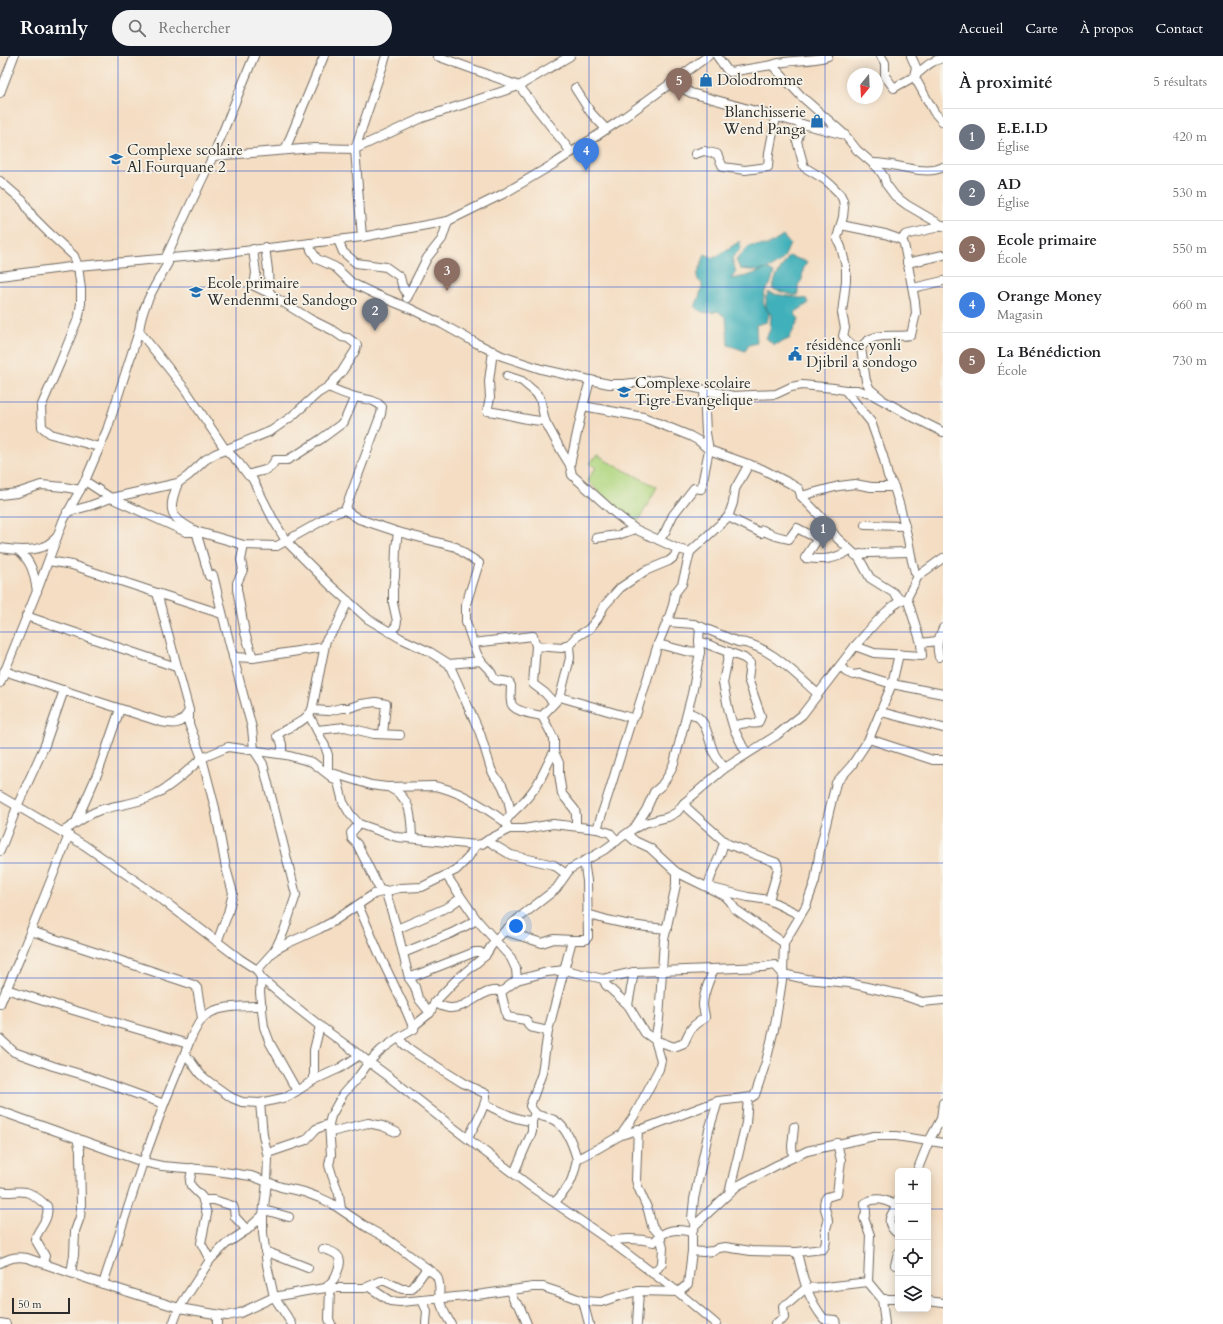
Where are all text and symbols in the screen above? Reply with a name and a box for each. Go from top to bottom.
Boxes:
search box [112,10,392,46]
text: Roamly [20,15,88,41]
icon: search [126,17,148,39]
text: Rechercher [158,18,230,38]
text: Accueil [959,19,1003,38]
text: Carte [1025,19,1058,38]
text: À propos [1080,19,1133,38]
text: Contact [1155,19,1203,38]
pin: 5 [666,68,692,101]
north arrow [847,68,883,104]
place label: Dolodromme [717,70,803,90]
text: À proximité [959,71,1053,94]
shop icon: Dolodromme [698,72,714,88]
text: 5 résultats [1153,73,1207,91]
place label: Blanchisserie Wend Panga [722,102,807,139]
shop icon: Blanchisserie Wend Panga [809,113,825,129]
text: E.E.I.D [997,118,1048,138]
text: 1 [969,128,975,146]
text: 420 m [1173,128,1207,146]
pin: 4 [573,138,599,171]
text: Église [997,138,1030,156]
place label: Complexe scolaire Al Fourquane 2 [127,140,243,177]
school or university icon: Complexe scolaire Al Fourquane 2 [108,151,124,167]
text: AD [997,174,1021,194]
text: 2 [969,184,975,202]
text: 530 m [1173,184,1207,202]
text: Église [997,194,1030,212]
text: Ecole primaire [997,230,1097,250]
text: 3 [969,240,975,258]
text: 550 m [1173,240,1207,258]
text: École [997,250,1027,268]
pin: 3 [434,258,460,291]
place label: Ecole primaire Wendenmi de Sandogo [206,273,357,310]
school or university icon: Ecole primaire Wendenmi de Sandogo [188,284,204,300]
text: Orange Money [997,286,1102,306]
text: 4 [969,296,975,314]
text: 660 m [1173,296,1207,314]
pin: 2 [362,298,388,331]
text: Magasin [997,306,1043,324]
place label: résidence yonli Djibril a sondogo [806,335,917,372]
text: La Bénédiction [997,342,1101,362]
public building icon: résidence yonli Djibril a sondogo [787,346,803,362]
text: 5 [969,352,975,370]
text: 730 m [1173,352,1207,370]
text: École [997,362,1027,380]
place label: Complexe scolaire Tigre Evangelique [635,373,753,410]
school or university icon: Complexe scolaire Tigre Evangelique [616,384,632,400]
pin: 1 [810,516,836,549]
your location [506,916,526,936]
map controls [895,1168,931,1312]
button: + [895,1168,931,1204]
button: − [895,1204,931,1240]
button: locate [895,1240,931,1276]
button: layers [895,1276,931,1312]
scale bar [12,1296,70,1315]
text: 50 m [18,1297,42,1312]

